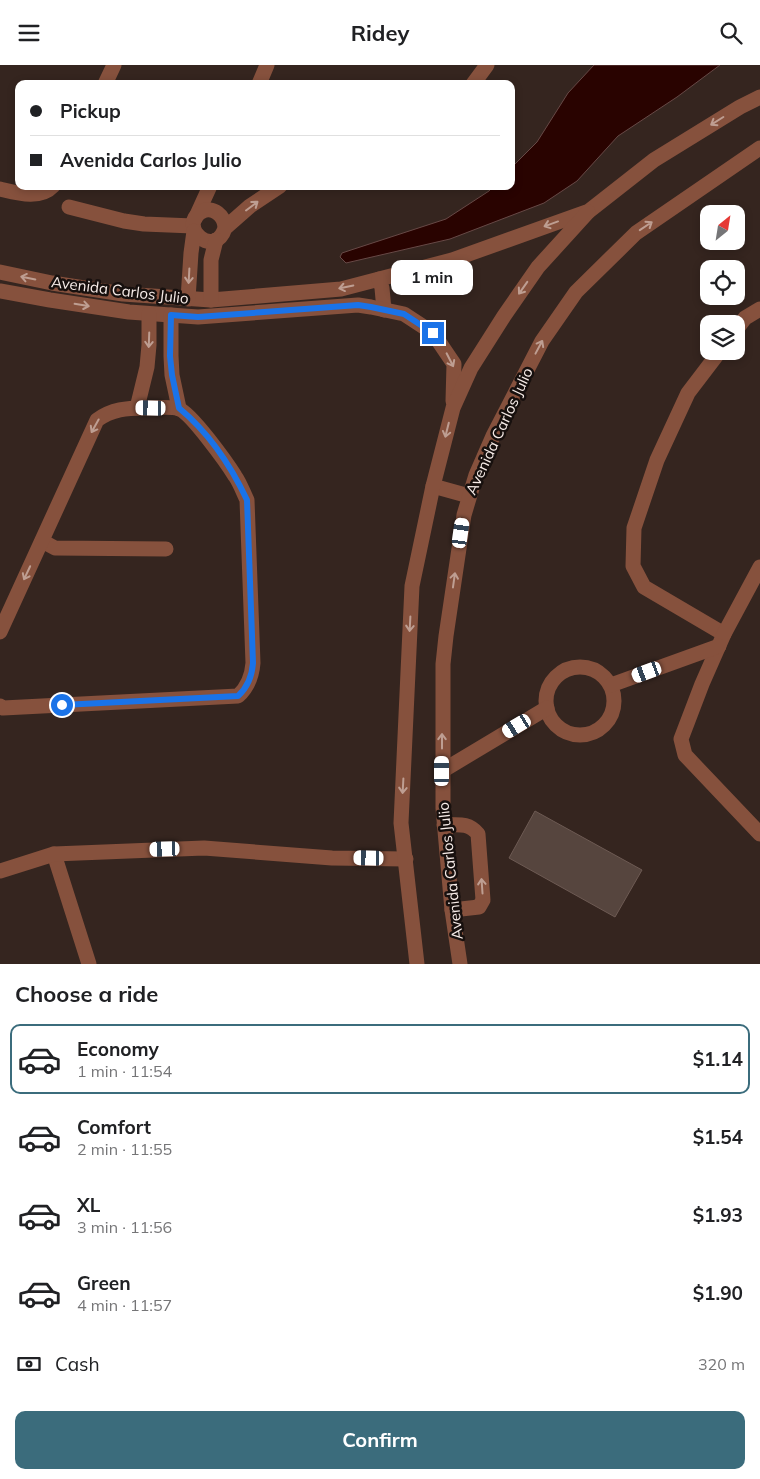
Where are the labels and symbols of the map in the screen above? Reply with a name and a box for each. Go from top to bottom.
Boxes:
one-way arrow [711,116,725,126]
one-way arrow [245,200,258,211]
north arrow [700,205,745,250]
one-way arrow [544,220,559,229]
one-way arrow [639,221,653,231]
callout: 1 min [392,261,474,295]
one-way arrow [185,268,194,284]
street label: Avenida Carlos Julio [50,272,190,308]
one-way arrow [20,273,36,282]
one-way arrow [518,281,528,295]
one-way arrow [338,283,354,292]
one-way arrow [74,301,90,311]
route end [422,322,444,344]
one-way arrow [144,332,153,348]
one-way arrow [535,340,544,355]
one-way arrow [446,352,455,367]
street label: Avenida Carlos Julio [461,364,537,498]
car [135,400,166,416]
one-way arrow [90,418,100,432]
one-way arrow [442,422,451,438]
car [451,517,470,549]
one-way arrow [22,565,31,580]
one-way arrow [450,572,460,588]
one-way arrow [406,615,415,631]
car [630,660,663,684]
route start [51,694,73,716]
car [500,712,533,740]
one-way arrow [437,734,447,750]
car [434,756,449,786]
one-way arrow [398,778,408,794]
street label: Avenida Carlos Julio [433,801,467,941]
car [149,841,180,857]
car [353,850,384,866]
one-way arrow [477,878,486,894]

